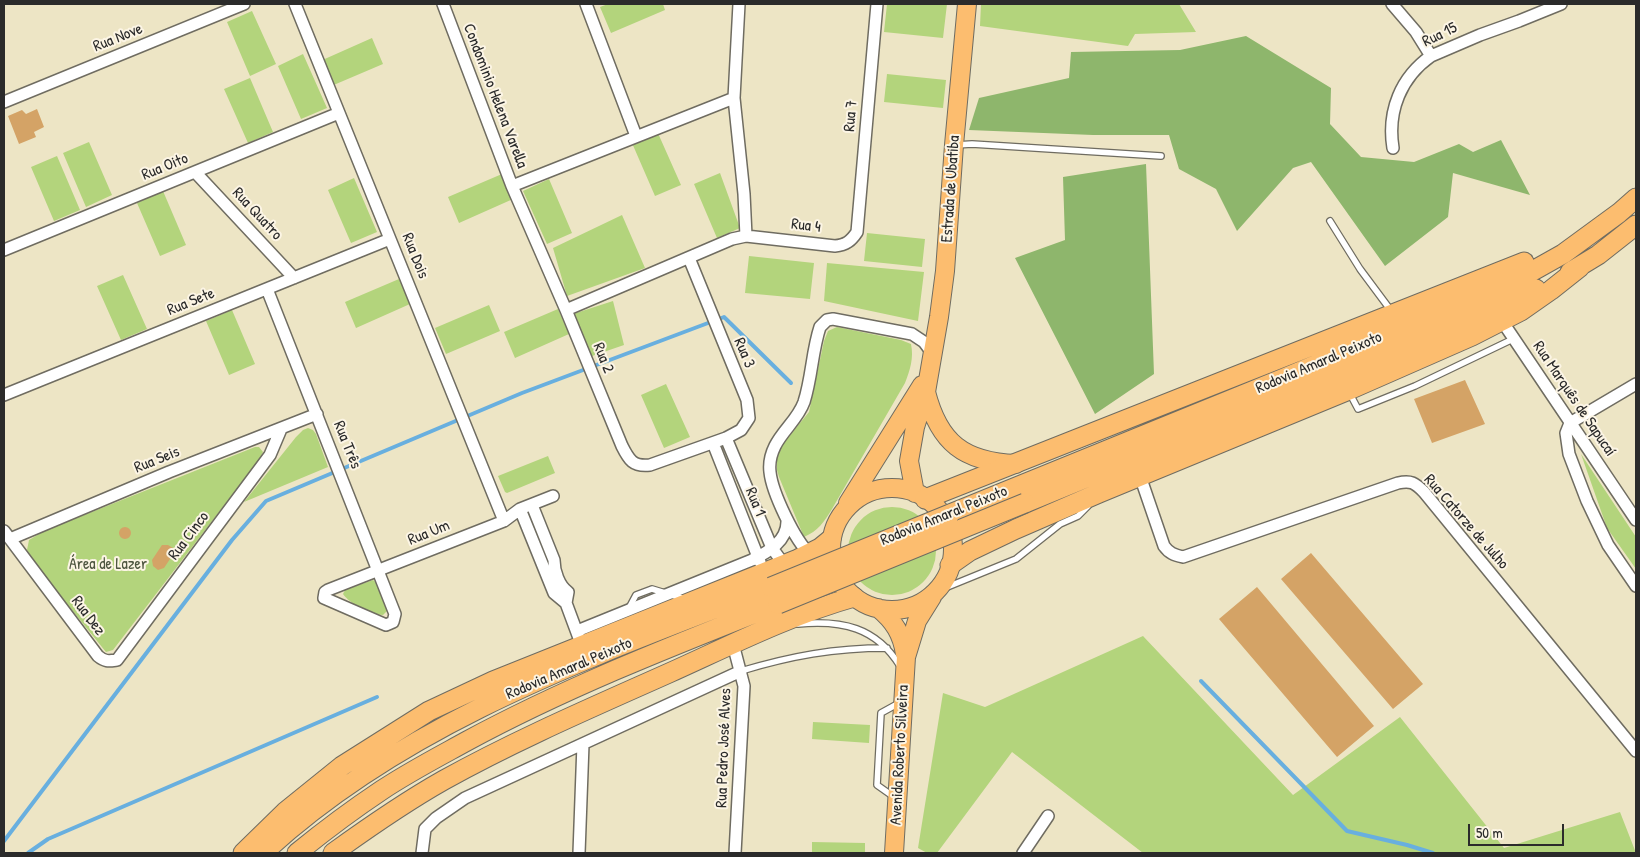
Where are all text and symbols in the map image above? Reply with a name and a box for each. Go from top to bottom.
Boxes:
street label: Rua 15 [1420,18,1460,52]
street label: Rua Nove [91,19,145,57]
street label: Condominio Helena Varella [459,21,531,171]
street label: Rua 7 [840,99,862,133]
street label: Estrada de Ubatiba [938,135,964,243]
street label: Rua Oito [139,149,191,185]
street label: Rua Quatro [228,184,286,244]
street label: Rua 4 [790,215,822,237]
street label: Rua Dois [397,230,433,282]
street label: Rua Sete [165,284,217,320]
street label: Rodovia Amaral Peixoto [1253,328,1385,398]
street label: Rua 3 [729,335,759,371]
street label: Rua Marquês de Sapucaí [1528,338,1620,460]
street label: Rua 2 [588,340,618,376]
street label: Rua Três [329,418,365,472]
street label: Rua Seis [132,442,182,478]
street label: Rua Catorze de Julho [1419,471,1513,573]
street label: Rodovia Amaral Peixoto [878,482,1010,550]
street label: Rua 1 [741,485,769,519]
street label: Rua Cinco [165,508,213,564]
street label: Rua Um [405,516,453,550]
park label: Área de Lazer [69,555,147,575]
street label: Rua Dez [67,592,109,640]
street label: Rodovia Amaral Peixoto [503,634,635,704]
street label: Avenida Roberto Silveira [887,685,913,825]
street label: Rua Pedro José Alves [712,688,736,808]
scale bar [1470,814,1566,846]
text: 50 m [1476,822,1503,843]

